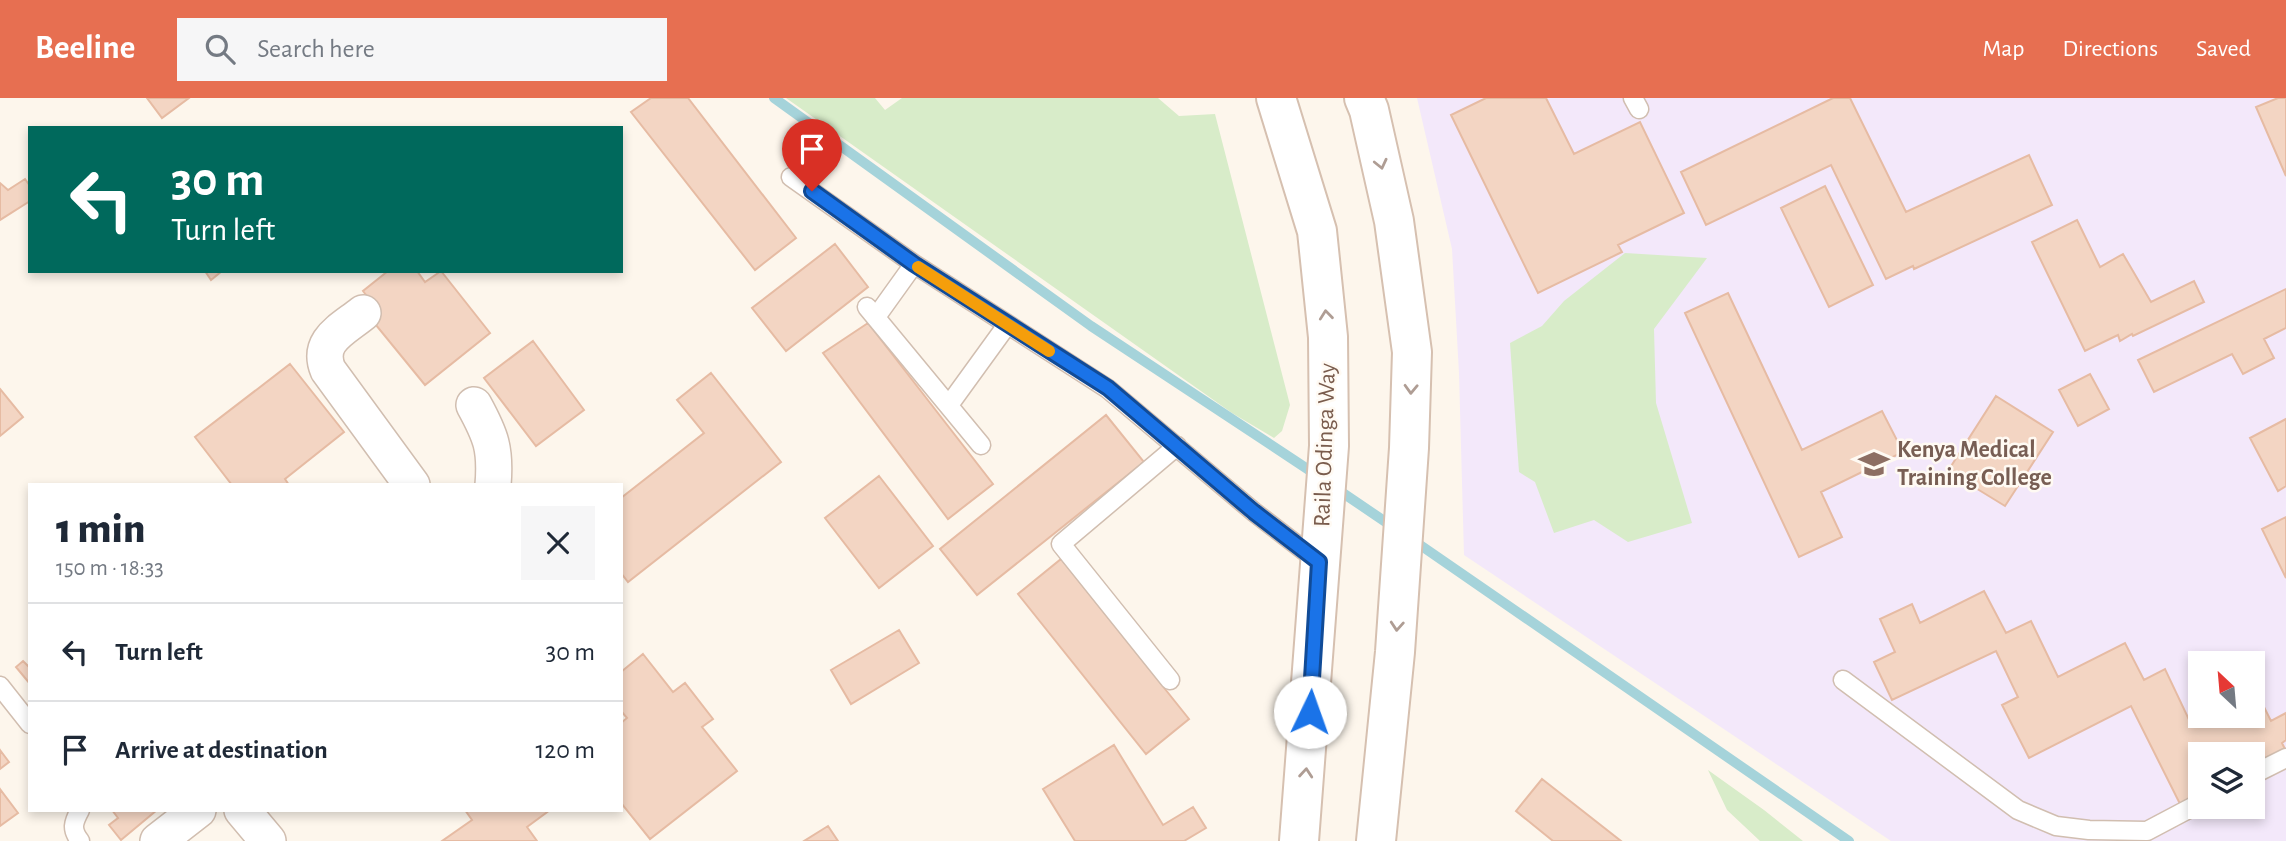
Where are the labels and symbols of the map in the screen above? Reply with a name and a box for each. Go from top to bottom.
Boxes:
pin [782,119,842,191]
one-way arrow [1373,158,1388,170]
one-way arrow [1319,309,1334,320]
street label: Raila Odinga Way [1310,363,1340,527]
one-way arrow [1403,383,1418,394]
place label: Kenya Medical Training College [1897,438,2052,490]
school or university icon: Kenya Medical Training College [1857,447,1891,481]
one-way arrow [1390,621,1405,632]
north arrow [2188,651,2264,728]
position arrow [1273,675,1347,749]
one-way arrow [1298,767,1313,778]

